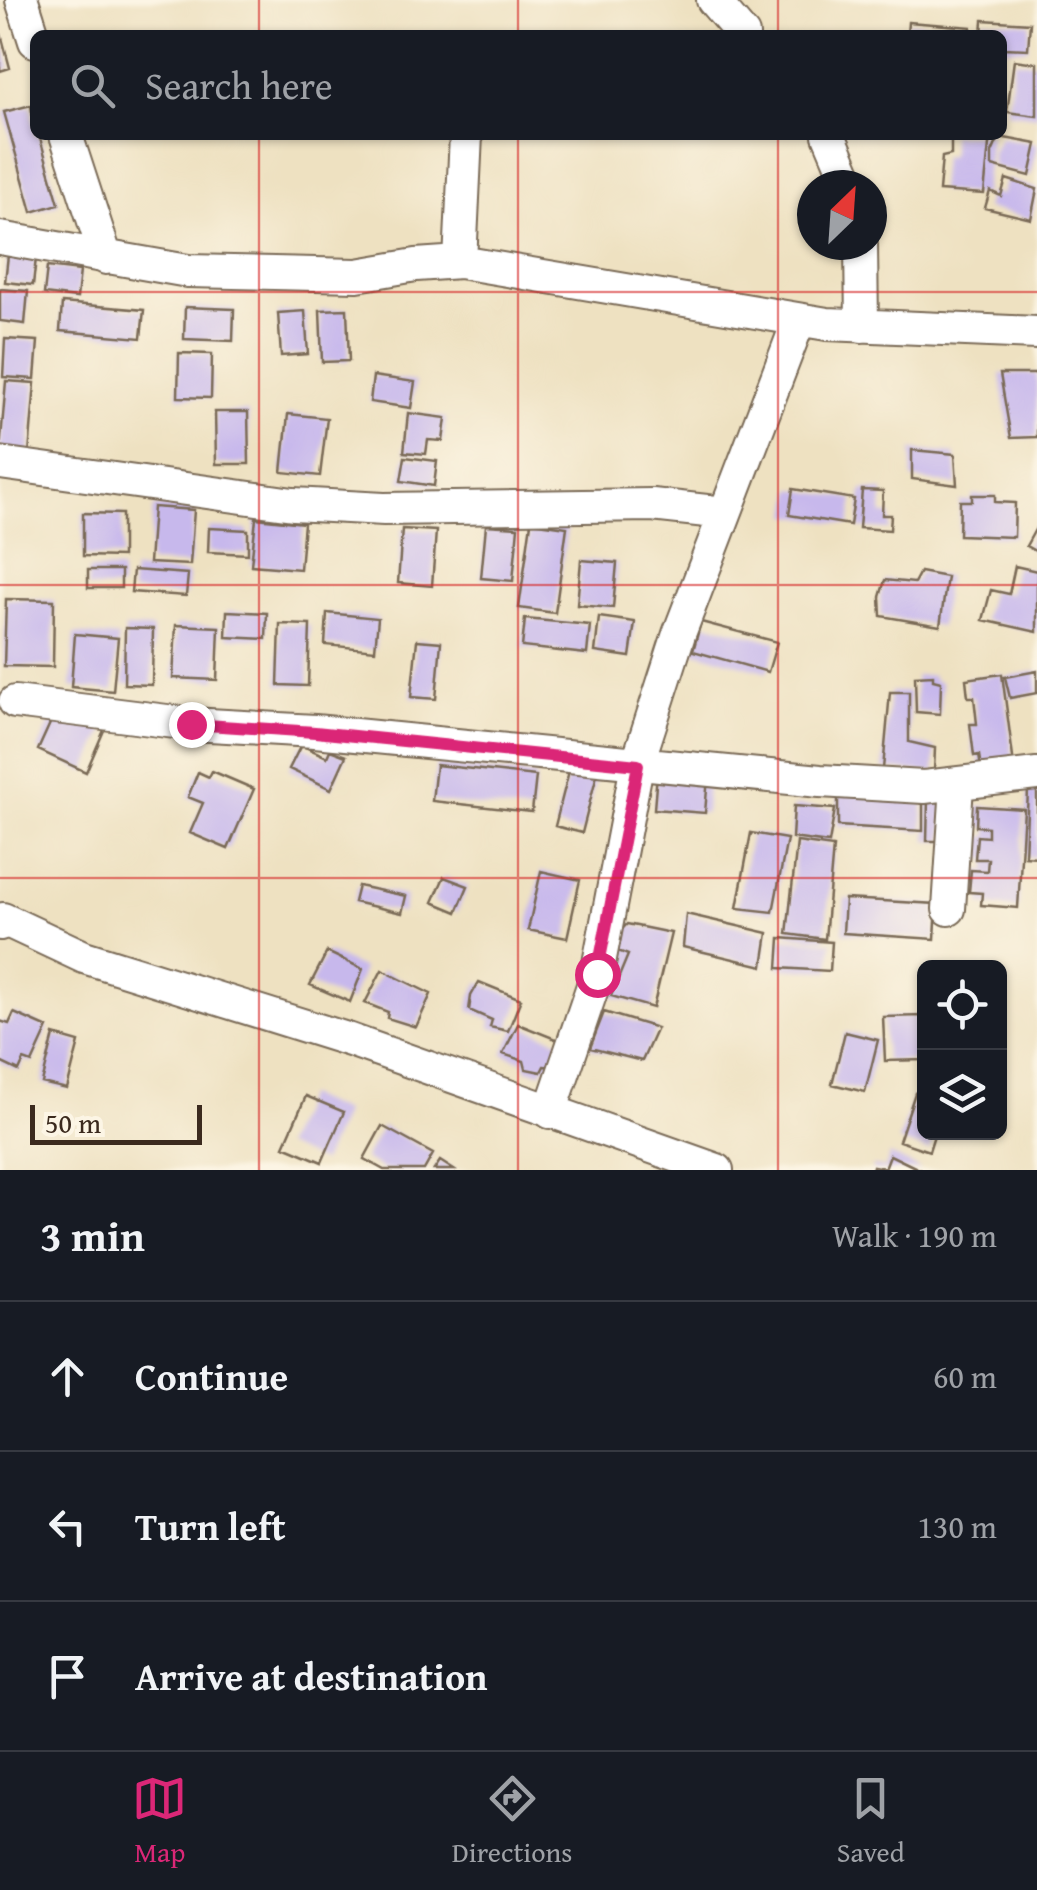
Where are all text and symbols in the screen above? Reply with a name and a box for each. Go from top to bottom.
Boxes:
search box [30,30,1007,140]
text: Search here [145,57,333,113]
icon: search [65,58,120,113]
north arrow [797,170,887,260]
route end [169,702,215,748]
route start [575,952,621,998]
map controls [917,960,1007,1140]
button: locate [917,960,1007,1050]
button: layers [917,1050,1007,1140]
scale bar [30,1100,202,1144]
text: 50 m [45,1102,101,1143]
text: 3 min [40,1205,145,1266]
text: Walk · 190 m [832,1212,997,1259]
text: Continue [135,1348,288,1404]
icon: ahead [40,1349,95,1404]
text: 60 m [933,1353,997,1400]
text: Turn left [135,1498,286,1554]
icon: left [40,1499,95,1554]
text: 130 m [918,1503,997,1550]
text: Arrive at destination [135,1648,488,1704]
icon: arrive [40,1649,95,1704]
tab: Map [132,1771,187,1872]
tab: Directions [452,1771,572,1872]
tab: Saved [837,1771,905,1872]

